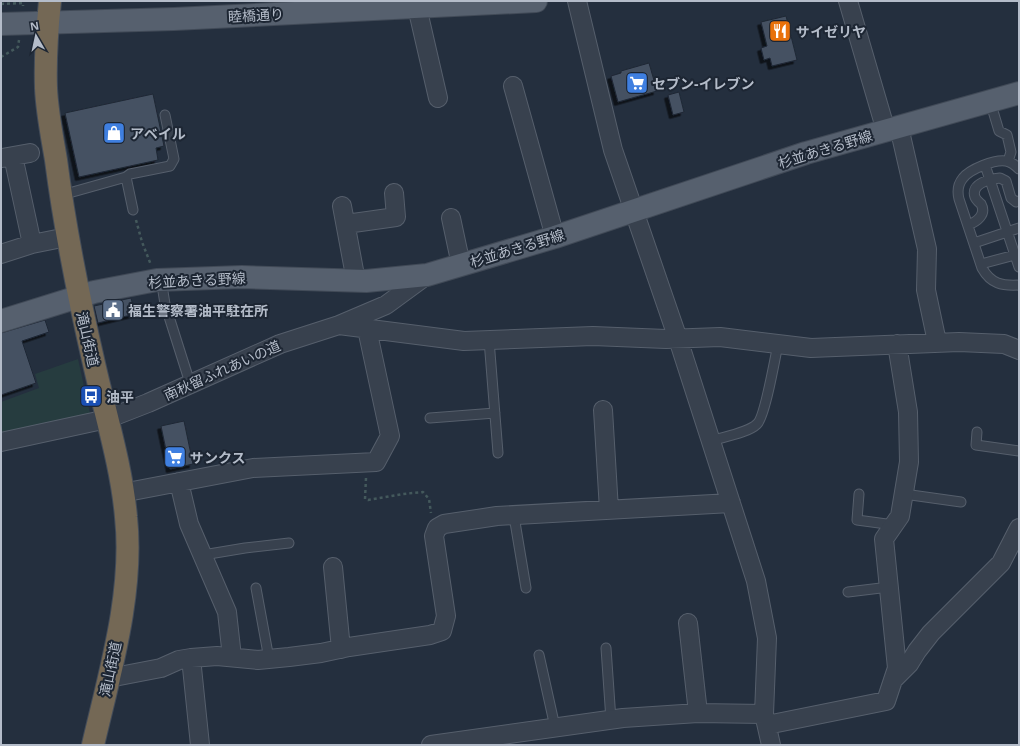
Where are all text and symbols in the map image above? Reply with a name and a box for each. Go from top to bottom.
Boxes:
street label: 睦橋通り [228,4,284,26]
north arrow [16,16,56,56]
text: N [29,18,40,34]
restaurant icon: サイゼリヤ [767,18,793,44]
place label: サイゼリヤ [796,22,866,41]
supermarket icon: セブン-イレブン [624,70,650,96]
place label: セブン-イレブン [652,74,755,93]
shop icon: アベイル [101,120,127,146]
place label: アベイル [130,124,186,143]
street label: 杉並あきる野線 [775,126,875,172]
street label: 杉並あきる野線 [467,225,567,271]
street label: 杉並あきる野線 [148,268,246,292]
public building icon: 福生警察署油平駐在所 [100,297,126,323]
place label: 福生警察署油平駐在所 [128,301,268,320]
street label: 滝山街道 [72,310,104,368]
street label: 南秋留ふれあいの道 [161,336,283,404]
bus stop icon: 油平 [78,383,104,409]
place label: 油平 [106,387,134,406]
supermarket icon: サンクス [162,444,188,470]
place label: サンクス [190,448,246,467]
street label: 滝山街道 [95,640,125,698]

